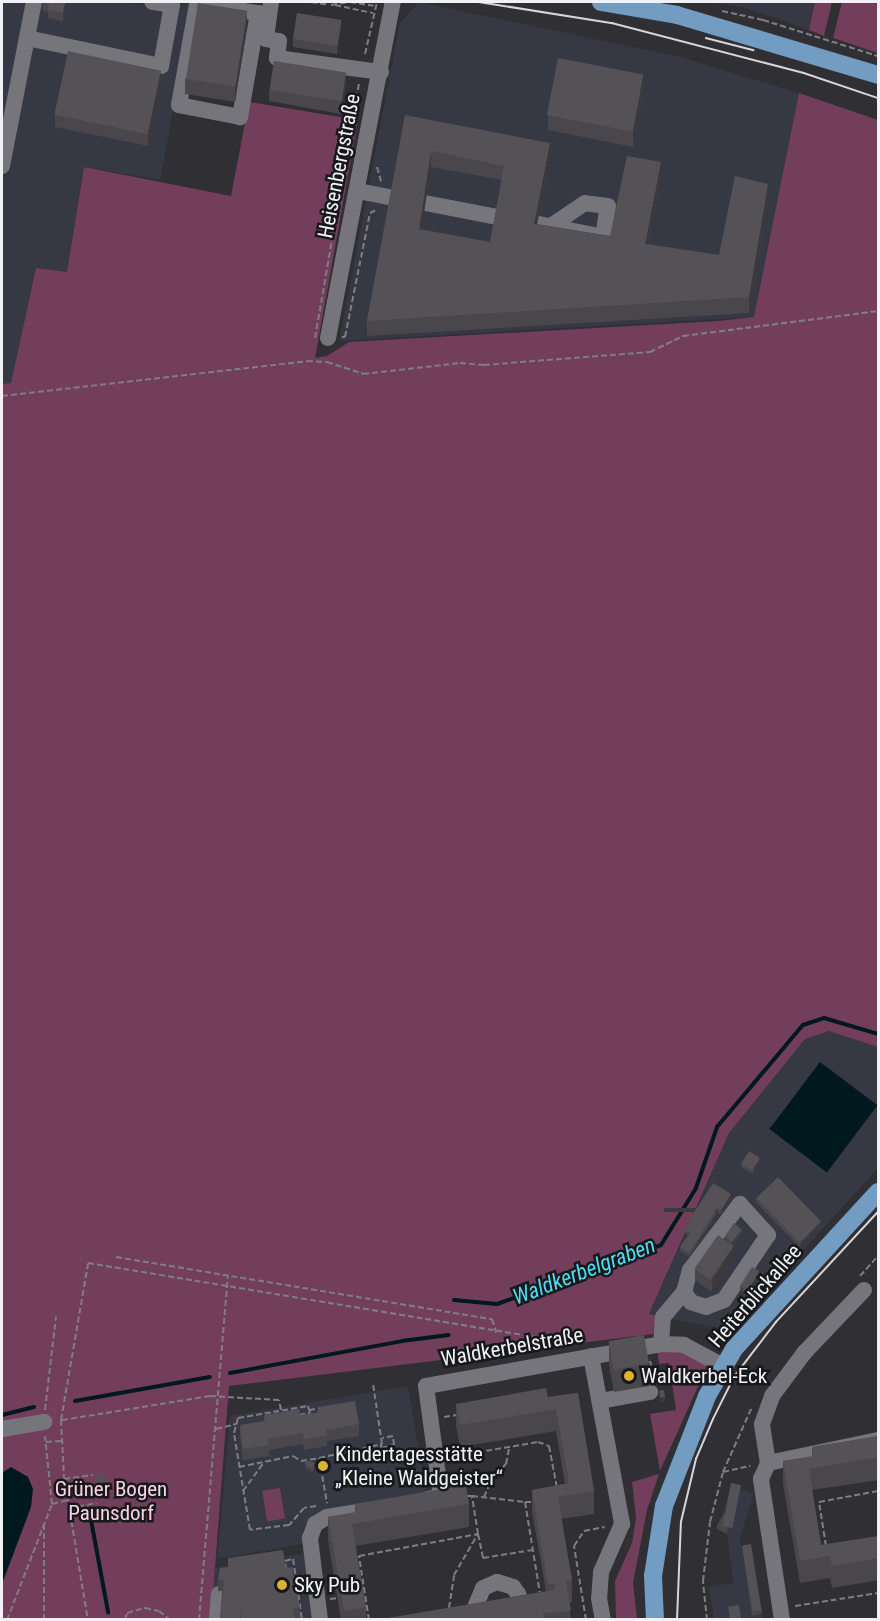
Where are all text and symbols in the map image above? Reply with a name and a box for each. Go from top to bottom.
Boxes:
street label: Heisenbergstraße [313,92,365,240]
water label: Waldkerbelgraben [509,1232,659,1310]
street label: Heiterblickallee [703,1239,807,1353]
street label: Waldkerbelstraße [439,1322,585,1372]
place label: Waldkerbel-Eck [641,1363,767,1389]
marker: Waldkerbel-Eck [622,1369,636,1383]
place label: Kindertagesstätte „Kleine Waldgeister“ [335,1441,503,1491]
marker: Kindertagesstätte „Kleine Waldgeister“ [316,1459,330,1473]
park label: Grüner Bogen Paunsdorf [55,1476,167,1526]
place label: Sky Pub [294,1572,360,1598]
marker: Sky Pub [275,1578,289,1592]

